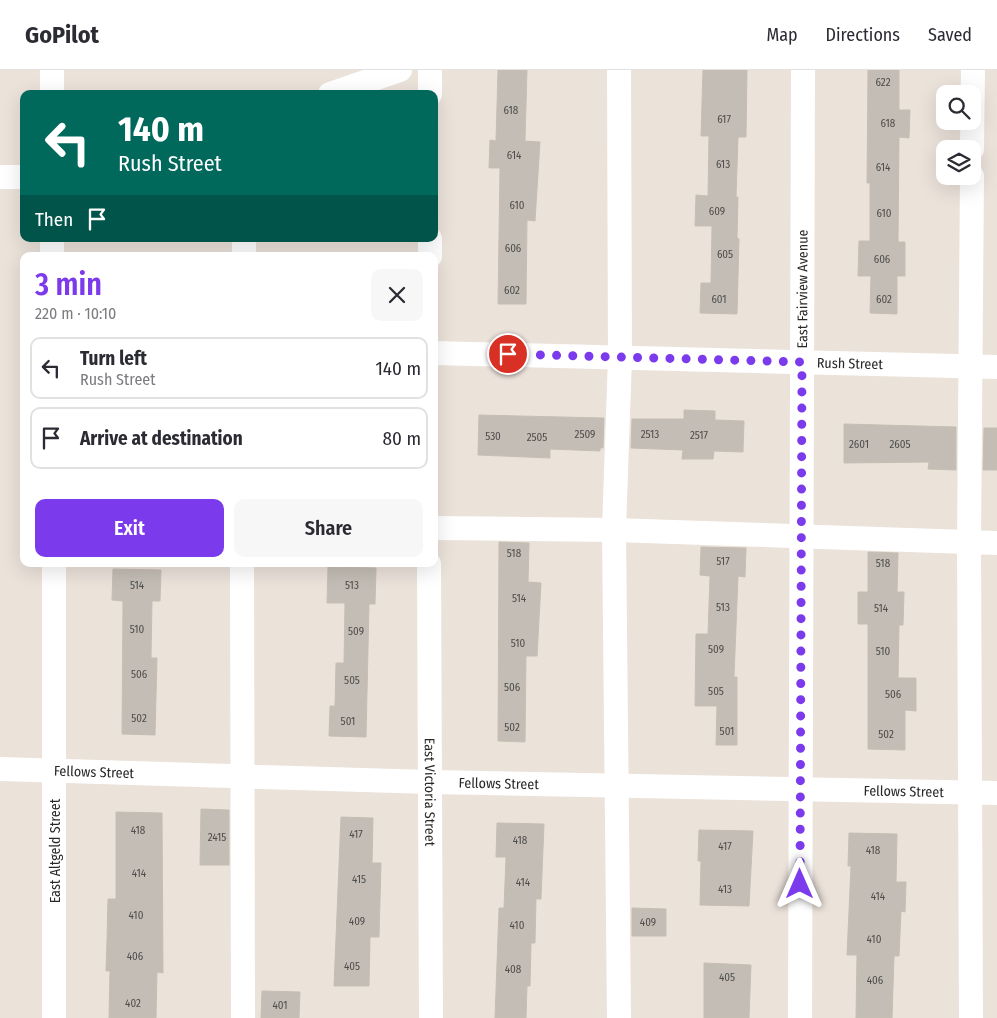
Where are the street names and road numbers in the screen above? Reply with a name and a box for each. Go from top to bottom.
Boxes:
street label: East Fairview Avenue [794,229,811,348]
street label: Rush Street [817,354,884,373]
street label: East Victoria Street [421,738,439,847]
street label: Fellows Street [54,762,135,782]
street label: Fellows Street [459,774,539,793]
street label: Fellows Street [863,782,944,800]
street label: East Altgeld Street [47,798,64,903]

